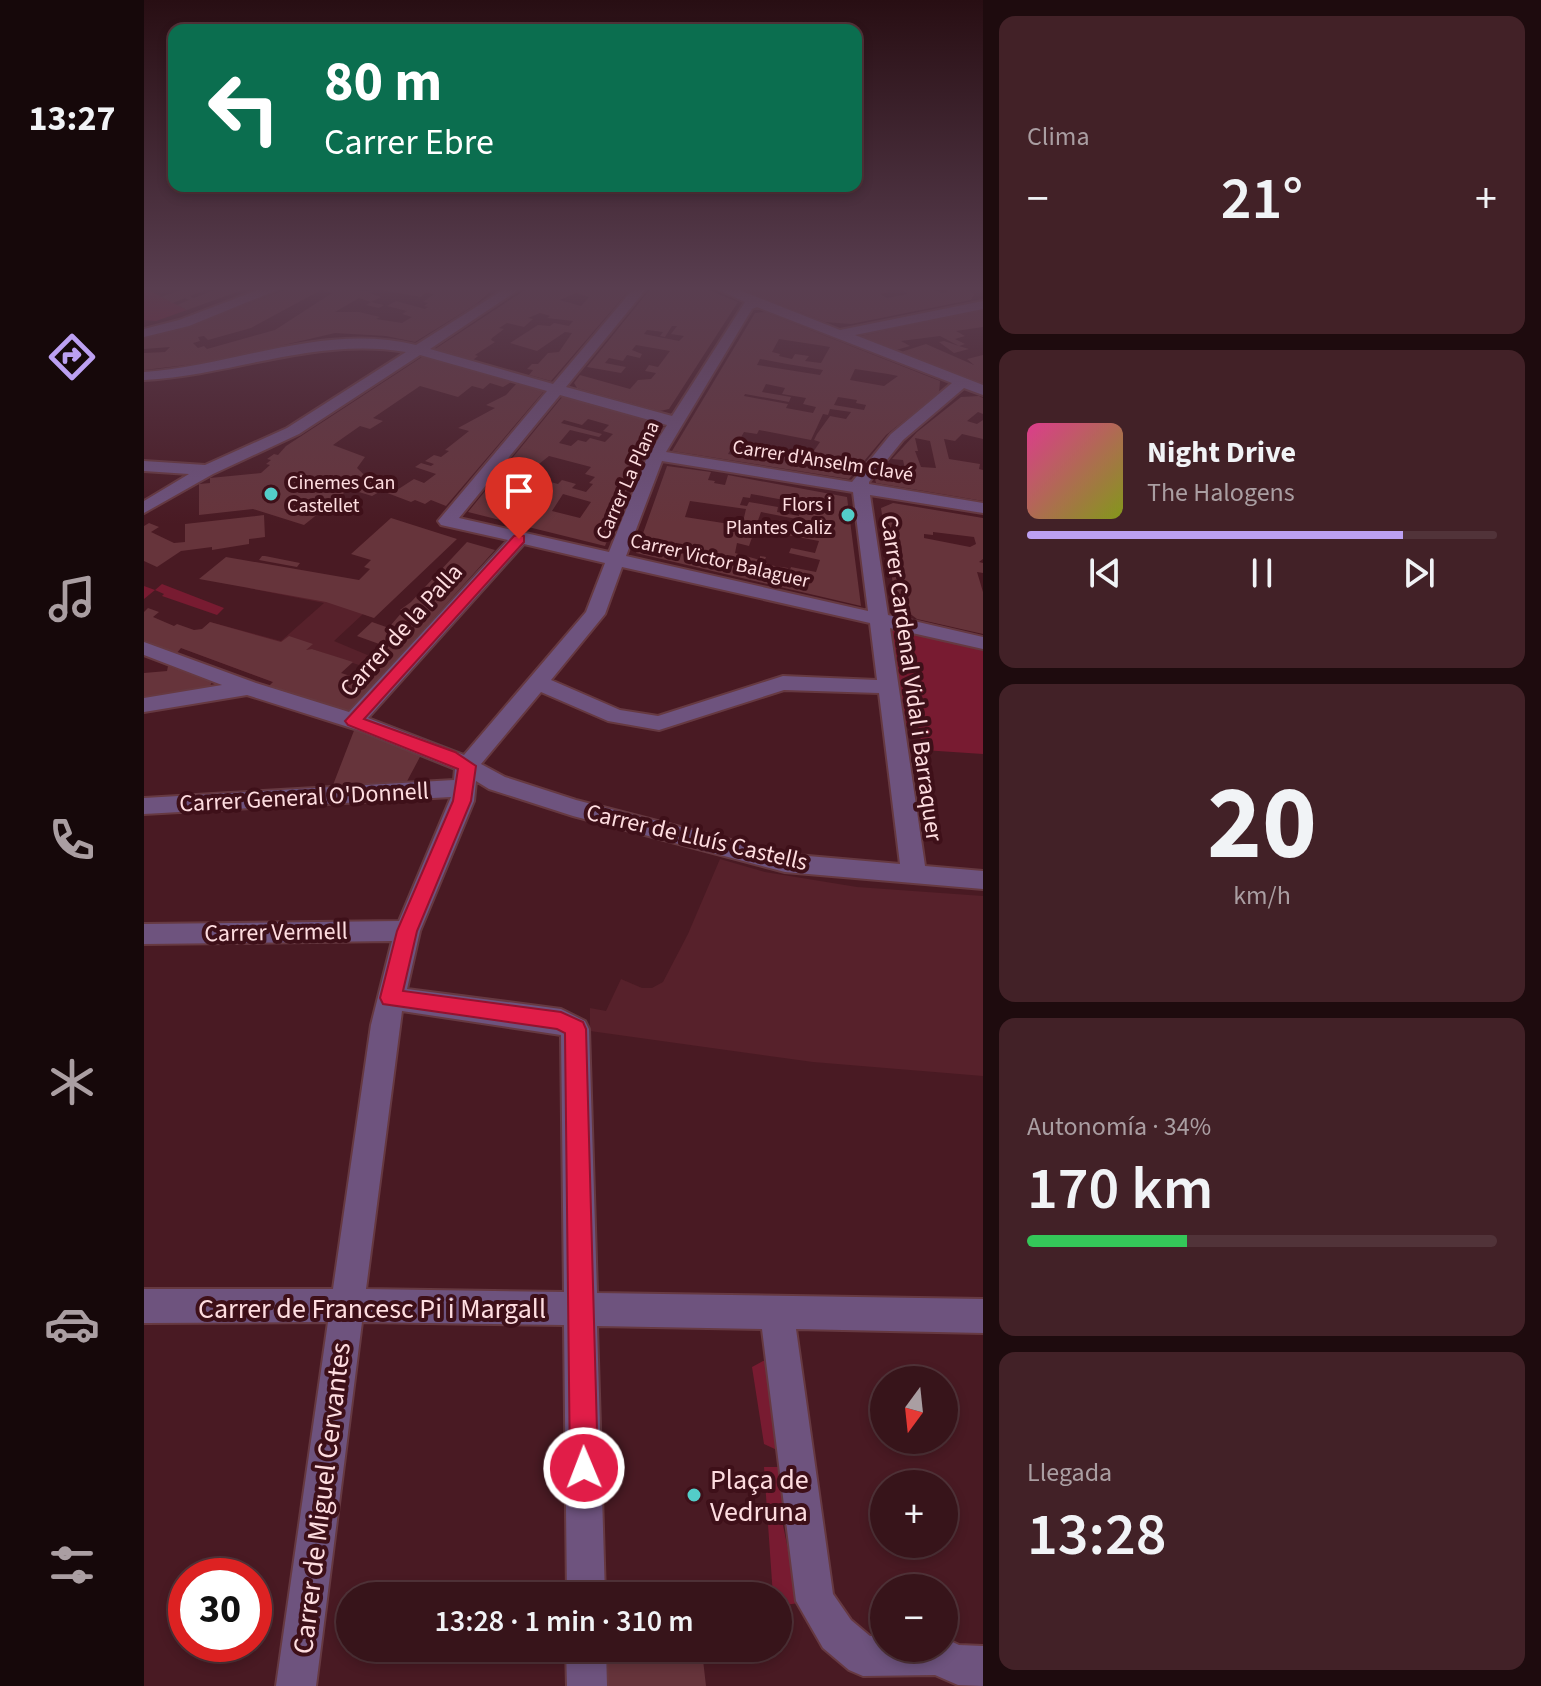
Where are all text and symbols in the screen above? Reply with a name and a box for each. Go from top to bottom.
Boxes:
text: 80 m [324,43,442,122]
icon: left [192,56,296,160]
text: 13:27 [29,93,115,144]
text: Carrer Ebre [324,117,494,168]
text: Clima [1027,118,1090,155]
text: 21° [1221,157,1303,242]
text: − [1027,168,1049,231]
text: + [1475,168,1497,231]
icon: directions [44,329,100,385]
street label: Carrer La Plana [589,417,667,544]
text: Night Drive [1147,431,1296,474]
street label: Carrer d'Anselm Clavé [730,433,915,489]
pin [485,457,553,539]
place label: Cinemes Can Castellet [287,469,396,520]
icon: arrive [497,469,541,513]
text: The Halogens [1147,474,1295,511]
marker: Cinemes Can Castellet [262,485,280,503]
place label: Flors i Plantes Caliz [726,491,832,542]
marker: Flors i Plantes Caliz [839,506,857,524]
street label: Carrer Cardenal Vidal i Barraquer [871,513,952,844]
street label: Carrer Victor Balaguer [627,527,812,595]
icon: previous [1083,551,1127,595]
icon: pause [1240,551,1284,595]
icon: next [1397,551,1441,595]
street label: Carrer de la Palla [332,556,471,705]
icon: music [44,571,100,627]
text: 20 [1207,751,1317,899]
street label: Carrer General O'Donnell [178,773,430,822]
street label: Carrer de Lluís Castells [583,795,811,880]
icon: phone [44,812,100,868]
text: km/h [1233,877,1291,914]
street label: Carrer Vermell [204,914,348,951]
icon: climate [44,1054,100,1110]
text: Autonomía · 34% [1027,1108,1211,1145]
text: 170 km [1027,1147,1213,1232]
street label: Carrer de Francesc Pi i Margall [198,1289,546,1329]
icon: car [44,1296,100,1352]
street label: Carrer de Miguel Cervantes [283,1340,361,1656]
north arrow [870,1366,958,1454]
map controls [870,1366,958,1662]
position arrow [542,1426,626,1510]
text: Llegada [1027,1454,1112,1491]
place label: Plaça de Vedruna [710,1460,809,1532]
button: + [870,1470,958,1558]
marker: Plaça de Vedruna [685,1486,703,1504]
text: 13:28 [1027,1493,1167,1578]
icon: filters [44,1537,100,1593]
speed limit sign: 30 [168,1558,272,1662]
button: − [870,1574,958,1662]
text: 13:28 · 1 min · 310 m [434,1600,694,1643]

